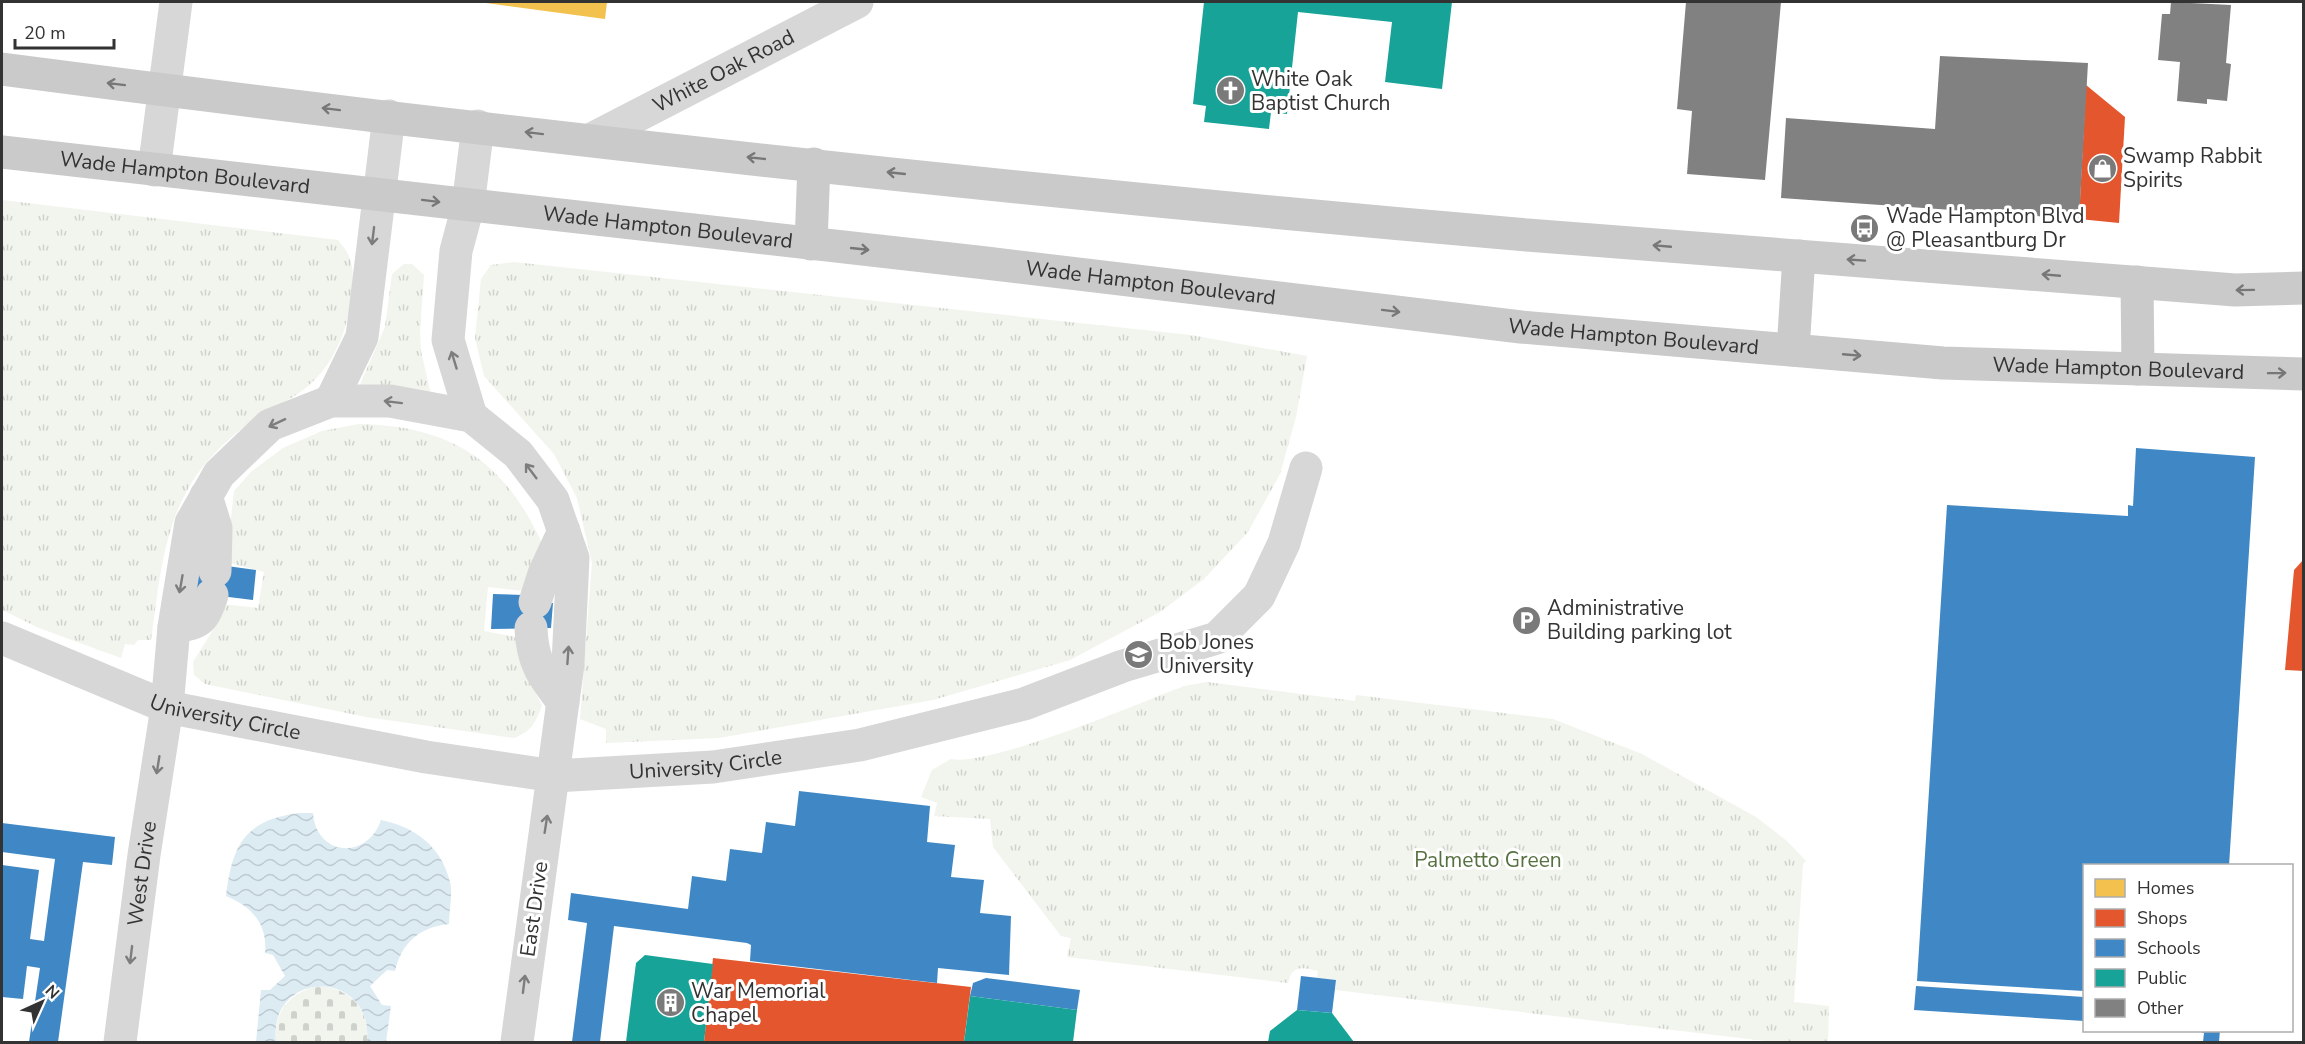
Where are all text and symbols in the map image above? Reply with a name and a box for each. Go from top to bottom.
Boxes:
scale bar [15,12,114,50]
text: 20 m [24,21,66,45]
street label: White Oak Road [648,23,799,119]
place label: White Oak Baptist Church [1251,65,1390,117]
church icon: White Oak Baptist Church [1214,75,1246,107]
one-way arrow [107,78,127,89]
one-way arrow [321,103,341,114]
one-way arrow [524,127,544,138]
place label: Swamp Rabbit Spirits [2123,142,2262,194]
street label: Wade Hampton Boulevard [58,145,311,201]
one-way arrow [746,152,766,163]
shop icon: Swamp Rabbit Spirits [2086,152,2118,184]
one-way arrow [886,167,906,178]
one-way arrow [421,196,441,207]
street label: Wade Hampton Boulevard [541,199,794,255]
place label: Wade Hampton Blvd @ Pleasantburg Dr [1886,202,2084,254]
bus stop icon: Wade Hampton Blvd @ Pleasantburg Dr [1849,212,1881,244]
one-way arrow [367,226,378,246]
one-way arrow [1652,240,1672,251]
one-way arrow [850,244,870,255]
street label: Wade Hampton Boulevard [1024,254,1277,312]
one-way arrow [1847,254,1867,265]
one-way arrow [2041,269,2061,280]
one-way arrow [2236,284,2256,296]
one-way arrow [1381,305,1401,316]
street label: Wade Hampton Boulevard [1507,312,1760,361]
one-way arrow [1841,350,1861,361]
one-way arrow [448,351,459,370]
street label: Wade Hampton Boulevard [1992,351,2245,386]
one-way arrow [2267,367,2286,379]
one-way arrow [383,397,403,408]
one-way arrow [268,418,286,430]
one-way arrow [525,463,538,479]
one-way arrow [175,573,186,593]
place label: Administrative Building parking lot [1547,594,1732,646]
parking icon: Administrative Building parking lot [1510,604,1542,636]
place label: Bob Jones University [1159,628,1254,680]
school or university icon: Bob Jones University [1122,638,1154,670]
one-way arrow [563,645,574,665]
street label: University Circle [145,687,303,747]
street label: University Circle [628,743,784,786]
one-way arrow [152,754,163,774]
one-way arrow [541,815,552,835]
street label: West Drive [121,819,163,928]
park label: Palmetto Green [1414,846,1562,874]
street label: East Drive [513,860,555,958]
legend [2083,864,2293,1032]
text: Homes [2137,876,2194,900]
text: Shops [2137,906,2187,930]
text: Schools [2137,936,2201,960]
one-way arrow [126,945,137,964]
text: Public [2137,966,2187,990]
north arrow [12,972,72,1032]
one-way arrow [519,975,530,995]
place label: War Memorial Chapel [691,977,826,1029]
text: N [40,980,64,1004]
building icon: War Memorial Chapel [654,987,686,1019]
text: Other [2137,996,2184,1020]

